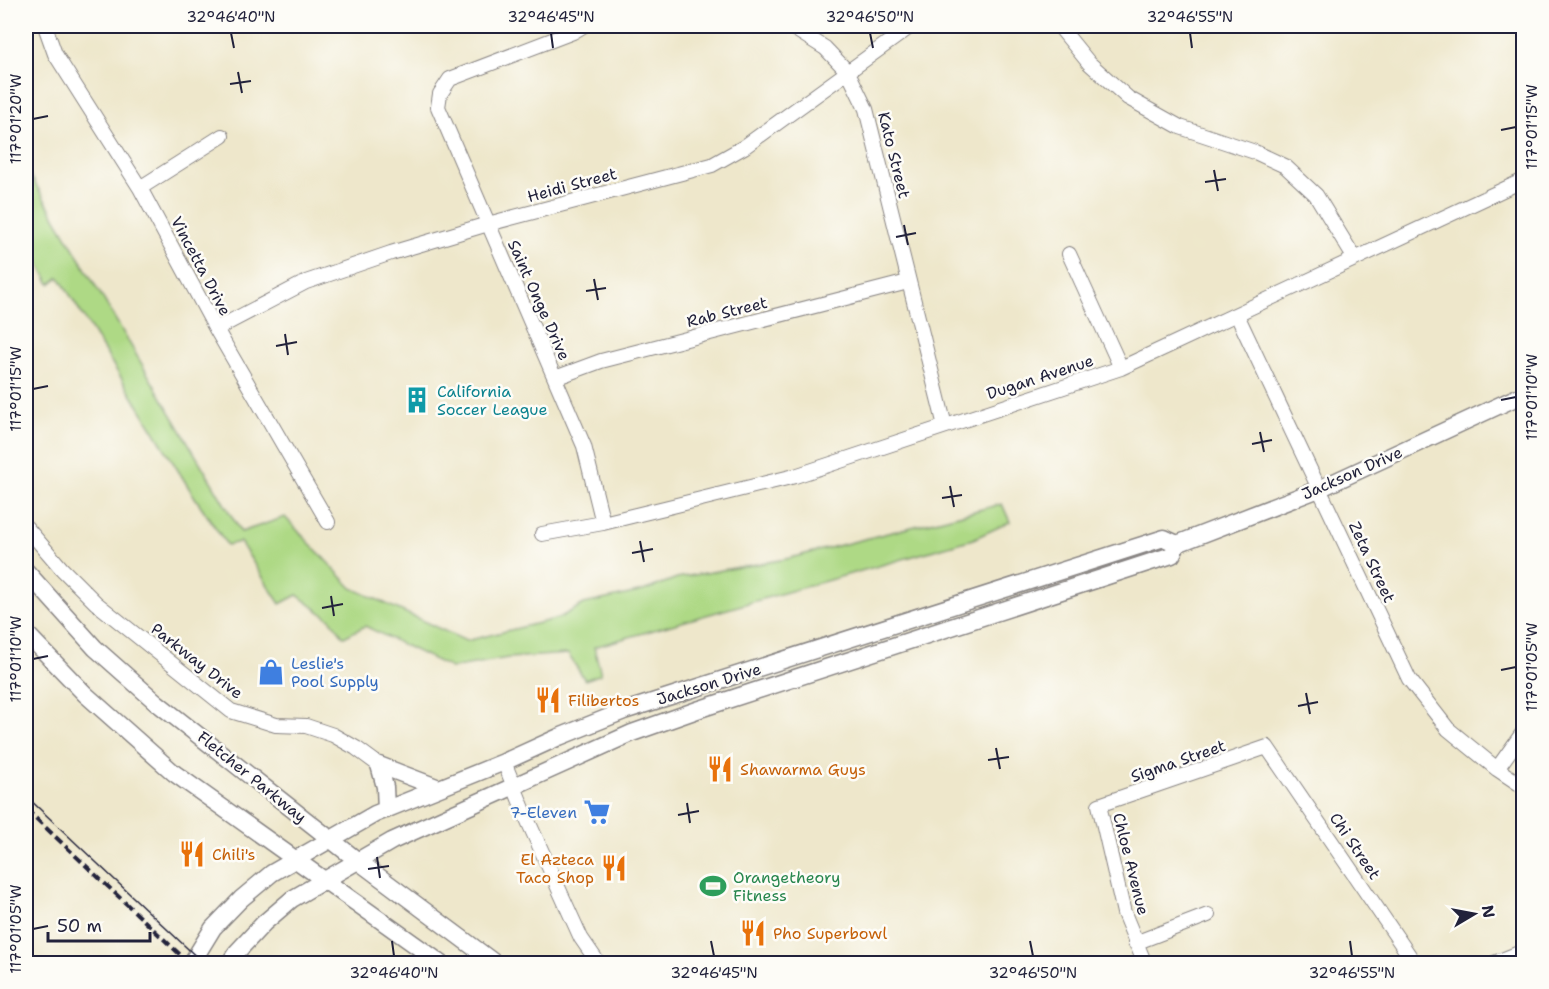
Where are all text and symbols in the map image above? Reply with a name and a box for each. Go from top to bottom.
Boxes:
text: 32°46'40"N [186,7,276,27]
text: 32°46'45"N [507,7,595,27]
text: 32°46'50"N [826,7,914,27]
text: 32°46'55"N [1147,7,1233,27]
text: 117°01'20"W [6,74,26,164]
text: 117°01'15"W [1522,84,1542,170]
street label: Kato Street [873,110,915,200]
street label: Heidi Street [525,163,619,207]
street label: Vincetta Drive [166,213,236,319]
street label: Saint Onge Drive [503,236,575,364]
street label: Rab Street [684,292,770,332]
text: 117°01'15"W [6,346,26,432]
street label: Dugan Avenue [984,350,1096,404]
text: 117°01'10"W [1522,354,1542,440]
place label: California Soccer League [437,381,548,420]
building icon: California Soccer League [402,385,432,415]
street label: Jackson Drive [1298,441,1406,505]
street label: Zeta Street [1344,518,1400,606]
text: 117°01'10"W [6,616,26,702]
street label: Parkway Drive [147,618,247,704]
text: 117°01'05"W [1522,622,1542,712]
place label: Leslie's Pool Supply [291,653,379,692]
shop icon: Leslie's Pool Supply [256,657,286,687]
street label: Jackson Drive [654,658,764,710]
restaurant icon: Filibertos [533,685,563,715]
place label: Filibertos [568,690,639,711]
street label: Fletcher Parkway [193,726,311,828]
street label: Sigma Street [1128,735,1228,787]
restaurant icon: Shawarma Guys [705,754,735,784]
place label: Shawarma Guys [740,759,866,780]
supermarket icon: 7-Eleven [582,797,612,827]
place label: 7-Eleven [510,802,577,823]
street label: Chi Street [1325,808,1385,884]
street label: Chloe Avenue [1108,811,1154,917]
restaurant icon: Chili's [177,839,207,869]
place label: Chili's [212,844,256,865]
place label: El Azteca Taco Shop [516,849,594,888]
restaurant icon: El Azteca Taco Shop [599,853,629,883]
place label: Orangetheory Fitness [733,867,840,906]
sports icon: Orangetheory Fitness [698,871,728,901]
text: 117°01'05"W [6,884,26,974]
north arrow [1444,884,1504,944]
text: N [1477,903,1500,920]
scale bar [48,905,150,943]
text: 50 m [57,914,102,938]
restaurant icon: Pho Superbowl [738,918,768,948]
place label: Pho Superbowl [773,923,887,944]
text: 32°46'40"N [349,963,439,983]
text: 32°46'45"N [670,963,758,983]
text: 32°46'50"N [989,963,1077,983]
text: 32°46'55"N [1309,963,1395,983]

